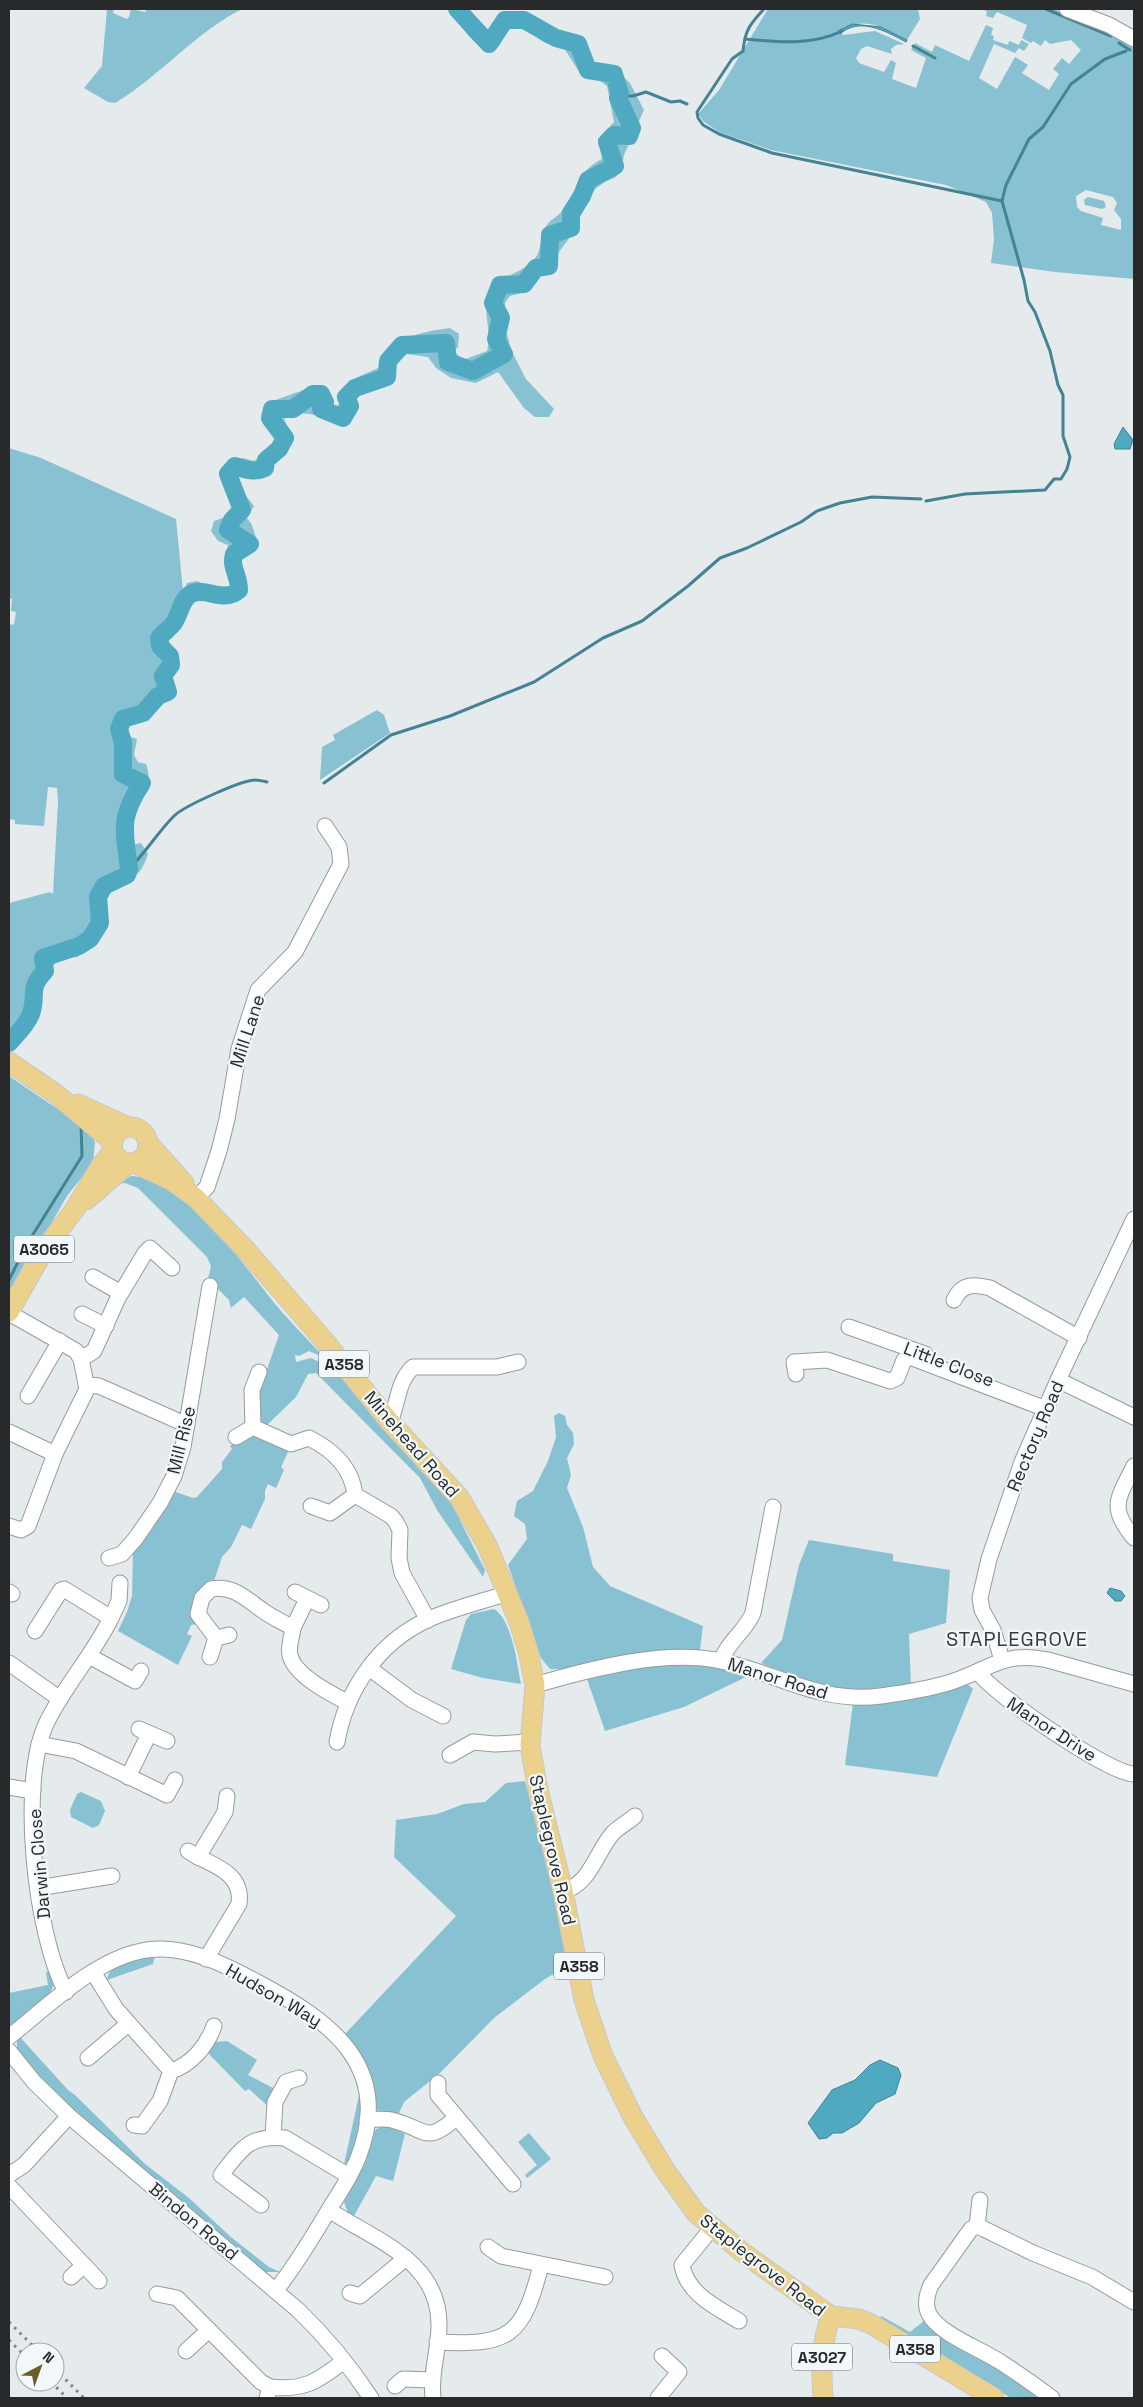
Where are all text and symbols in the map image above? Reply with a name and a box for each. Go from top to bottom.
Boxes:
street label: Mill Lane [224,992,270,1070]
road number: A3065 [14,1236,74,1262]
street label: Little Close [900,1336,998,1392]
road number: A358 [319,1350,369,1378]
street label: Rectory Road [1001,1377,1069,1495]
street label: Minehead Road [359,1386,465,1502]
street label: Mill Rise [161,1404,201,1476]
district label: STAPLEGROVE [946,1626,1088,1652]
street label: Manor Road [725,1652,831,1704]
street label: Manor Drive [1003,1691,1101,1767]
street label: Staplegrove Road [524,1772,582,1928]
street label: Darwin Close [23,1808,55,1920]
road number: A358 [554,1952,604,1980]
street label: Hudson Way [222,1958,326,2032]
street label: Bindon Road [145,2177,243,2265]
street label: Staplegrove Road [695,2209,831,2321]
road number: A358 [890,2336,940,2362]
north arrow [15,2342,65,2392]
road number: A3027 [792,2344,852,2370]
text: N [39,2347,58,2367]

